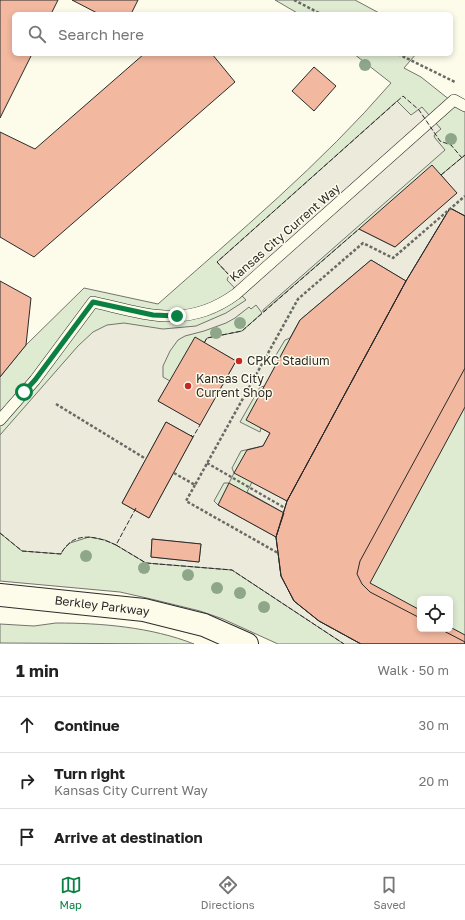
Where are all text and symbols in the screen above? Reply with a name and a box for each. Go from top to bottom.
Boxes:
search box [12,12,453,56]
icon: search [26,23,48,45]
text: Search here [58,25,144,43]
street label: Kansas City Current Way [226,180,343,285]
route end [168,307,186,325]
place label: CPKC Stadium [247,353,330,368]
marker: CPKC Stadium [234,356,244,366]
place label: Kansas City Current Shop [196,371,272,400]
marker: Kansas City Current Shop [183,381,193,391]
route start [15,383,33,401]
street label: Berkley Parkway [54,592,151,619]
map controls [417,596,453,632]
button: locate [417,596,453,632]
text: 1 min [16,660,59,681]
text: Walk · 50 m [377,662,449,678]
icon: ahead [16,714,38,736]
text: Continue [54,716,120,734]
text: 30 m [419,717,449,733]
text: Turn right [54,764,125,782]
icon: right [16,770,38,792]
text: 20 m [419,773,449,789]
text: Kansas City Current Way [54,782,208,798]
icon: arrive [16,826,38,848]
text: Arrive at destination [54,828,203,846]
tab: Map [59,874,82,911]
tab: Directions [201,874,255,911]
tab: Saved [373,874,406,911]

